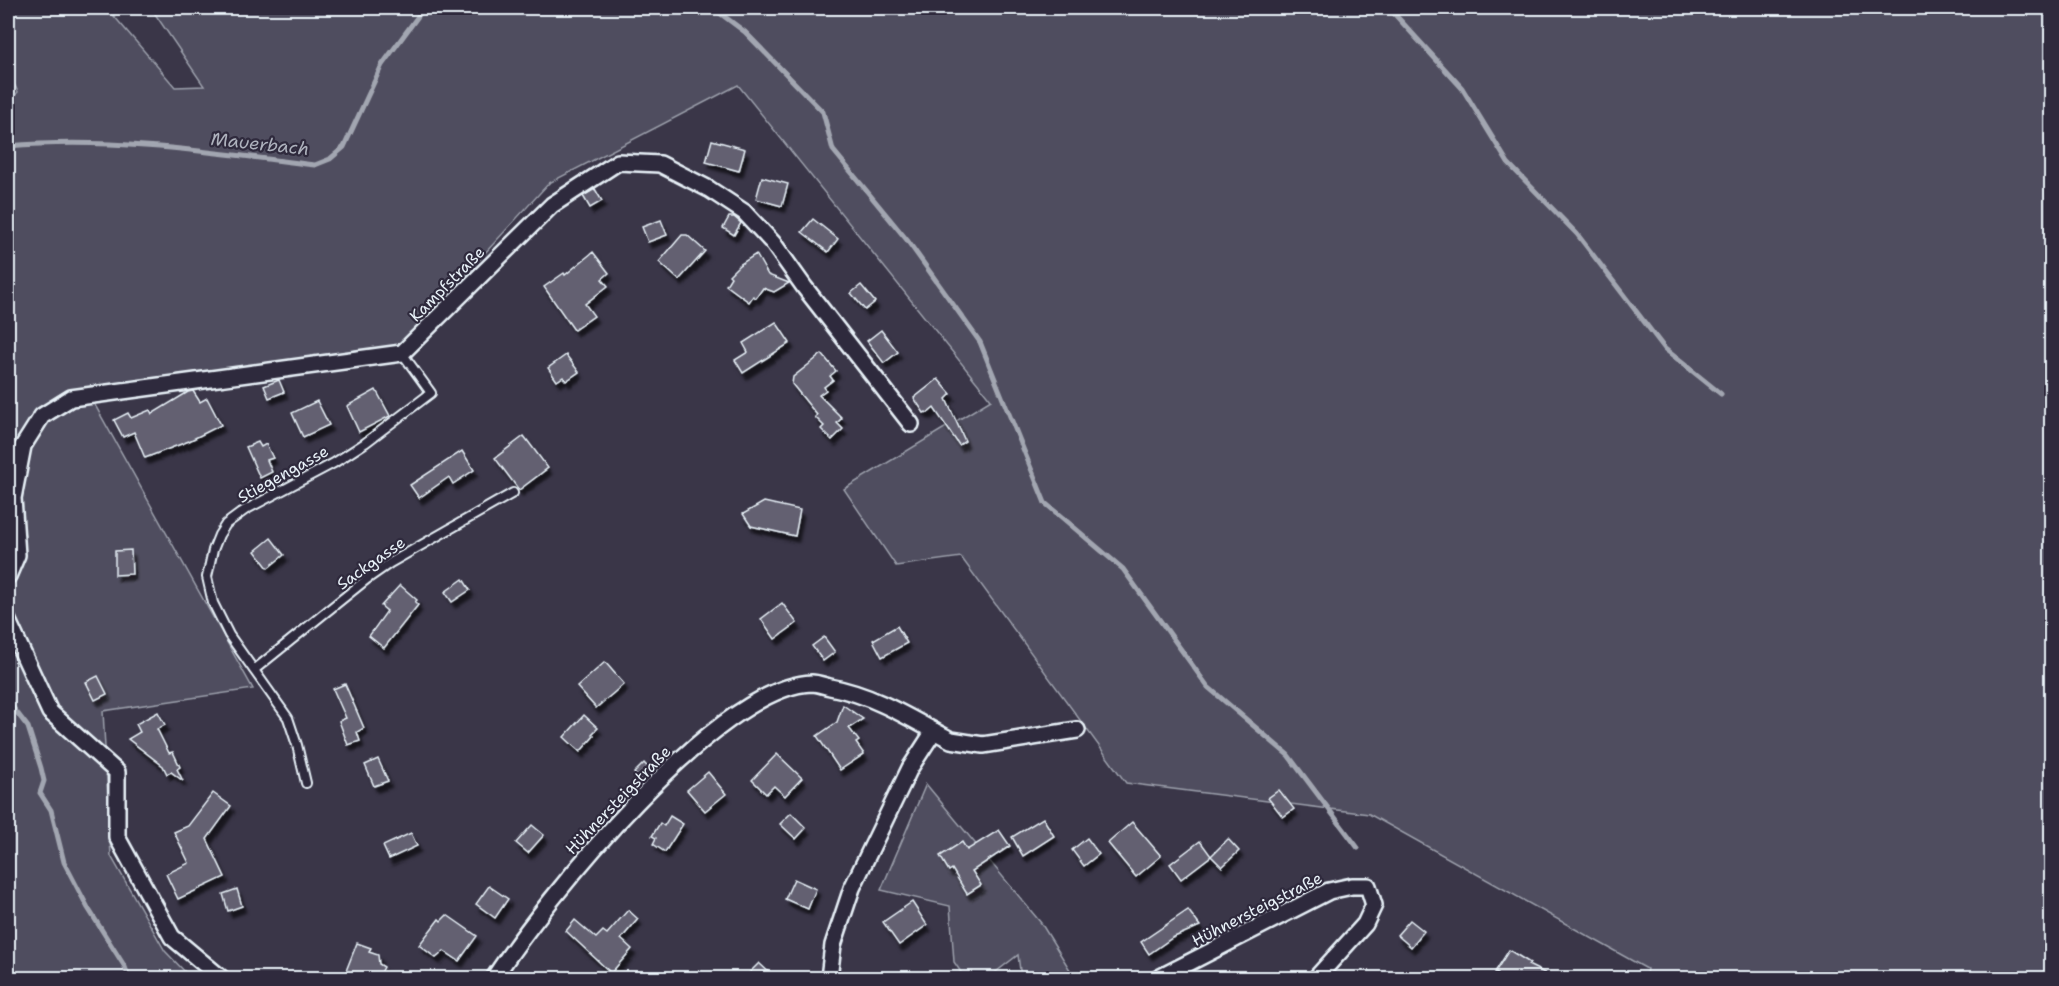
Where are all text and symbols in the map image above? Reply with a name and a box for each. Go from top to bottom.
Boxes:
water label: Mauerbach [210,127,310,161]
street label: Kampfstraße [405,242,489,326]
street label: Stiegengasse [234,440,332,508]
street label: Sackgasse [333,532,409,594]
street label: Hühnersteigstraße [561,741,675,859]
street label: Hühnersteigstraße [1188,867,1326,951]

